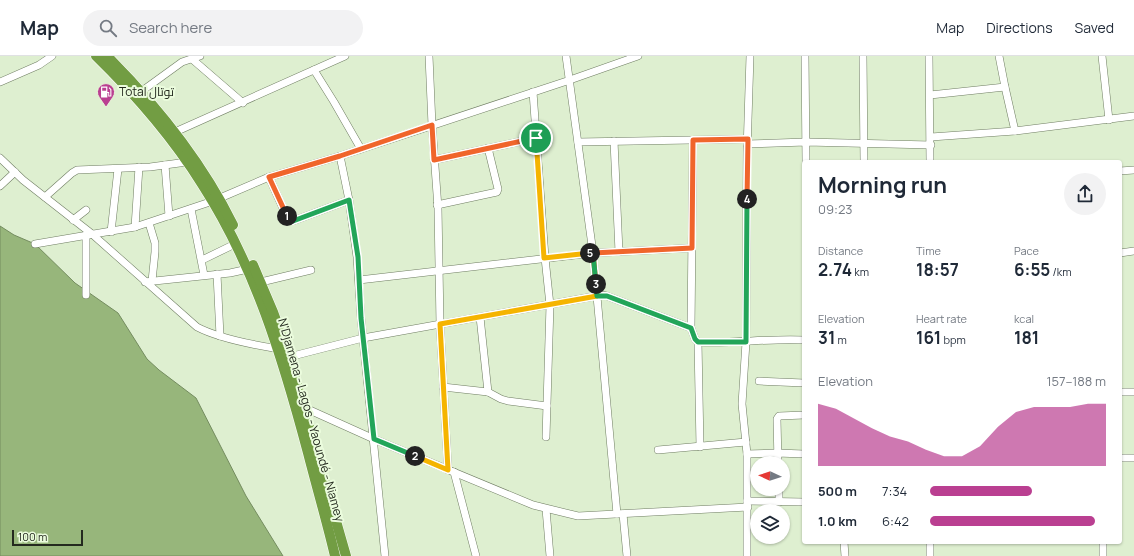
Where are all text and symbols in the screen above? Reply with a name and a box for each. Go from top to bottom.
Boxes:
search box [83,10,363,46]
text: Map [20,15,59,41]
icon: search [97,17,119,39]
text: Search here [129,17,212,38]
text: Map [936,18,964,37]
text: Directions [986,18,1053,37]
text: Saved [1075,18,1114,37]
fuel station icon: Total توتال [96,82,116,107]
place label: Total توتال [119,83,175,100]
pin [519,121,553,155]
icon: arrive [525,127,547,149]
text: Morning run [818,170,947,200]
button: share [1064,173,1106,215]
pin: 4 [737,189,757,209]
text: 4 [744,191,750,206]
text: 09:23 [818,200,852,218]
pin: 1 [277,206,297,226]
text: 1 [285,208,289,223]
pin: 5 [580,243,600,263]
text: Distance [818,243,863,258]
text: Time [916,243,941,258]
text: Pace [1014,243,1039,258]
text: 5 [587,245,593,260]
text: 2.74 [818,258,852,281]
text: 18:57 [916,258,959,281]
text: 6:55 [1014,258,1050,281]
text: km [852,264,869,279]
text: /km [1050,264,1072,279]
pin: 3 [586,274,606,294]
text: 3 [593,276,599,291]
text: Elevation [818,311,864,326]
text: Heart rate [916,311,967,326]
text: kcal [1014,311,1034,326]
street label: N'Djamena - Lagos - Yaoundé - Niamey [274,316,349,524]
text: 31 [818,326,835,349]
text: 161 [916,326,941,349]
text: 181 [1014,326,1039,349]
text: m [835,332,847,347]
text: bpm [941,332,966,347]
text: Elevation [818,372,873,390]
text: 157–188 m [1047,372,1106,390]
pin: 2 [405,446,425,466]
text: 2 [412,448,418,463]
north arrow [750,456,790,496]
map controls [750,456,790,544]
text: 500 m [818,482,857,500]
text: 7:34 [882,482,907,500]
button: layers [750,504,790,544]
text: 1.0 km [818,512,857,530]
text: 6:42 [882,512,909,530]
scale bar [12,528,83,547]
text: 100 m [18,529,47,544]

